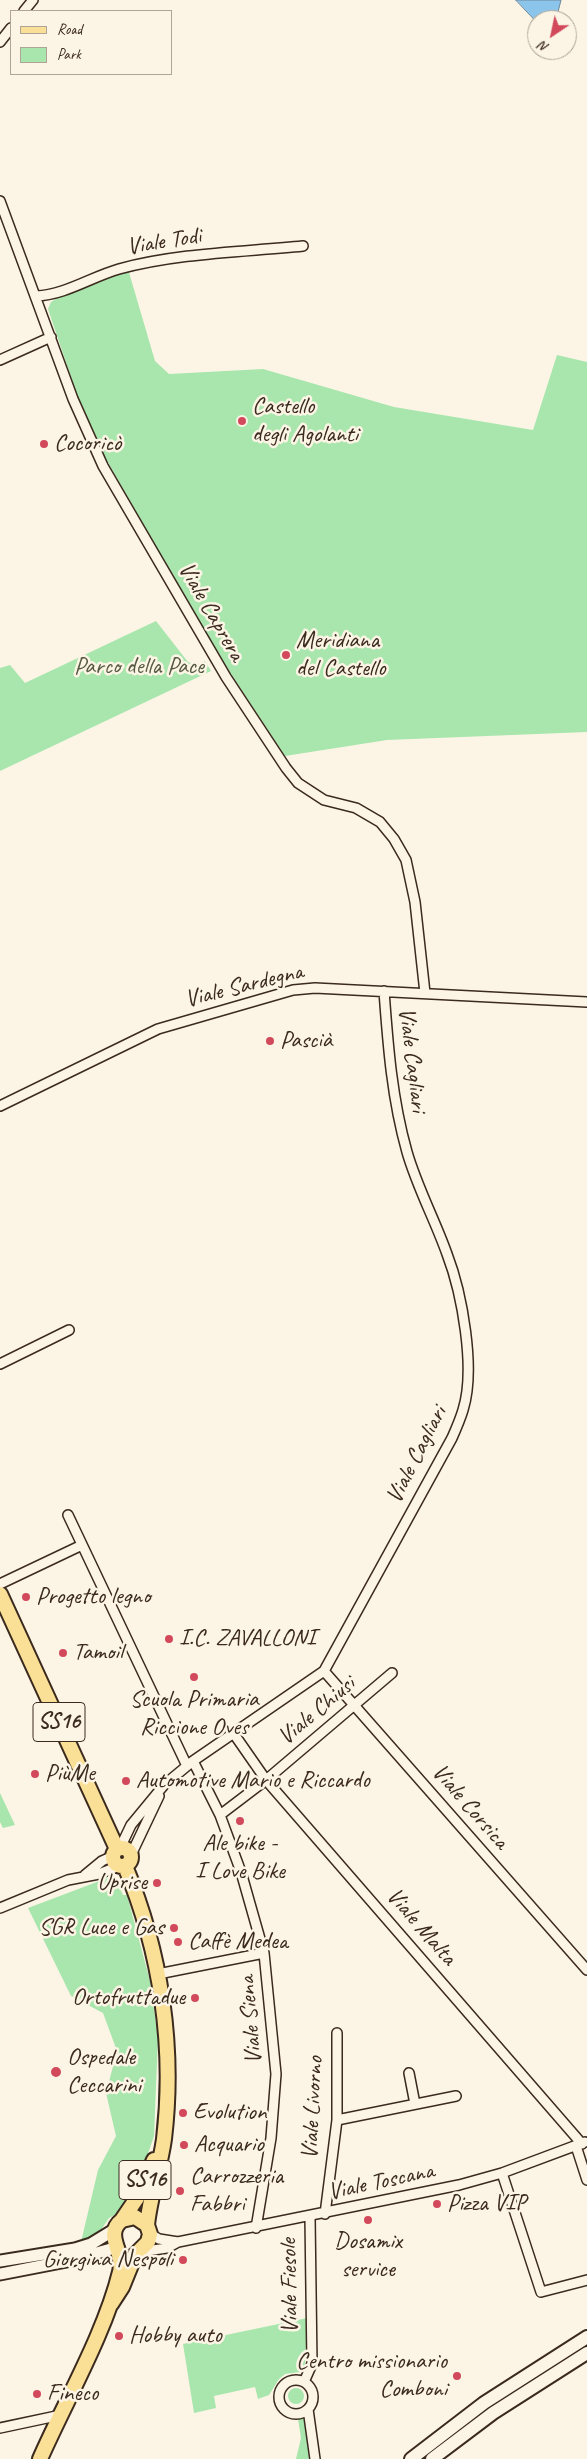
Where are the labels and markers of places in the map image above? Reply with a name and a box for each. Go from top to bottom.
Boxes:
place label: Castello degli Agolanti [252,393,358,449]
marker: Castello degli Agolanti [236,415,248,427]
place label: Cocoricò [54,430,121,458]
marker: Cocoricò [38,438,50,450]
place label: Meridiana del Castello [296,627,385,683]
marker: Meridiana del Castello [280,649,292,661]
place label: Pascià [280,1027,332,1055]
marker: Pascià [264,1035,276,1047]
place label: Progetto legno [36,1583,150,1611]
marker: Progetto legno [20,1591,32,1603]
place label: I.C. ZAVALLONI [179,1625,316,1653]
marker: I.C. ZAVALLONI [163,1633,175,1645]
place label: Tamoil [73,1639,123,1667]
marker: Tamoil [57,1647,69,1659]
marker: Scuola Primaria Riccione Oves [188,1671,200,1683]
place label: Scuola Primaria Riccione Oves [129,1686,259,1742]
place label: PiùMe [45,1760,95,1788]
place label: Automotive Mario e Riccardo [136,1767,370,1795]
marker: PiùMe [29,1768,41,1780]
marker: Automotive Mario e Riccardo [120,1775,132,1787]
marker: Ale bike - I Love Bike [234,1815,246,1827]
place label: Ale bike - I Love Bike [195,1830,285,1886]
place label: Uprise [97,1869,147,1897]
marker: Uprise [151,1877,163,1889]
place label: SGR Luce e Gas [38,1914,164,1942]
marker: SGR Luce e Gas [168,1922,180,1934]
place label: Caffè Medea [188,1928,288,1956]
marker: Caffè Medea [172,1936,184,1948]
place label: Ortofruttadue [72,1984,185,2012]
marker: Ortofruttadue [189,1992,201,2004]
place label: Ospedale Ceccarini [67,2044,141,2100]
marker: Ospedale Ceccarini [49,2065,63,2079]
place label: Evolution [193,2099,267,2127]
marker: Evolution [177,2107,189,2119]
place label: Acquario [194,2131,264,2159]
marker: Acquario [178,2139,190,2151]
place label: Carrozzeria Fabbri [190,2163,283,2219]
marker: Carrozzeria Fabbri [174,2185,186,2197]
place label: Pizza VIP [447,2190,526,2218]
marker: Pizza VIP [431,2198,443,2210]
marker: Dosamix service [362,2214,374,2226]
place label: Dosamix service [334,2228,402,2284]
place label: Giorgina Nespoli [43,2246,173,2274]
marker: Giorgina Nespoli [177,2254,189,2266]
place label: Hobby auto [129,2322,222,2350]
marker: Hobby auto [113,2330,125,2342]
place label: Centro missionario Comboni [296,2348,447,2404]
marker: Centro missionario Comboni [451,2370,463,2382]
place label: Fineco [47,2380,98,2408]
marker: Fineco [31,2388,43,2400]

